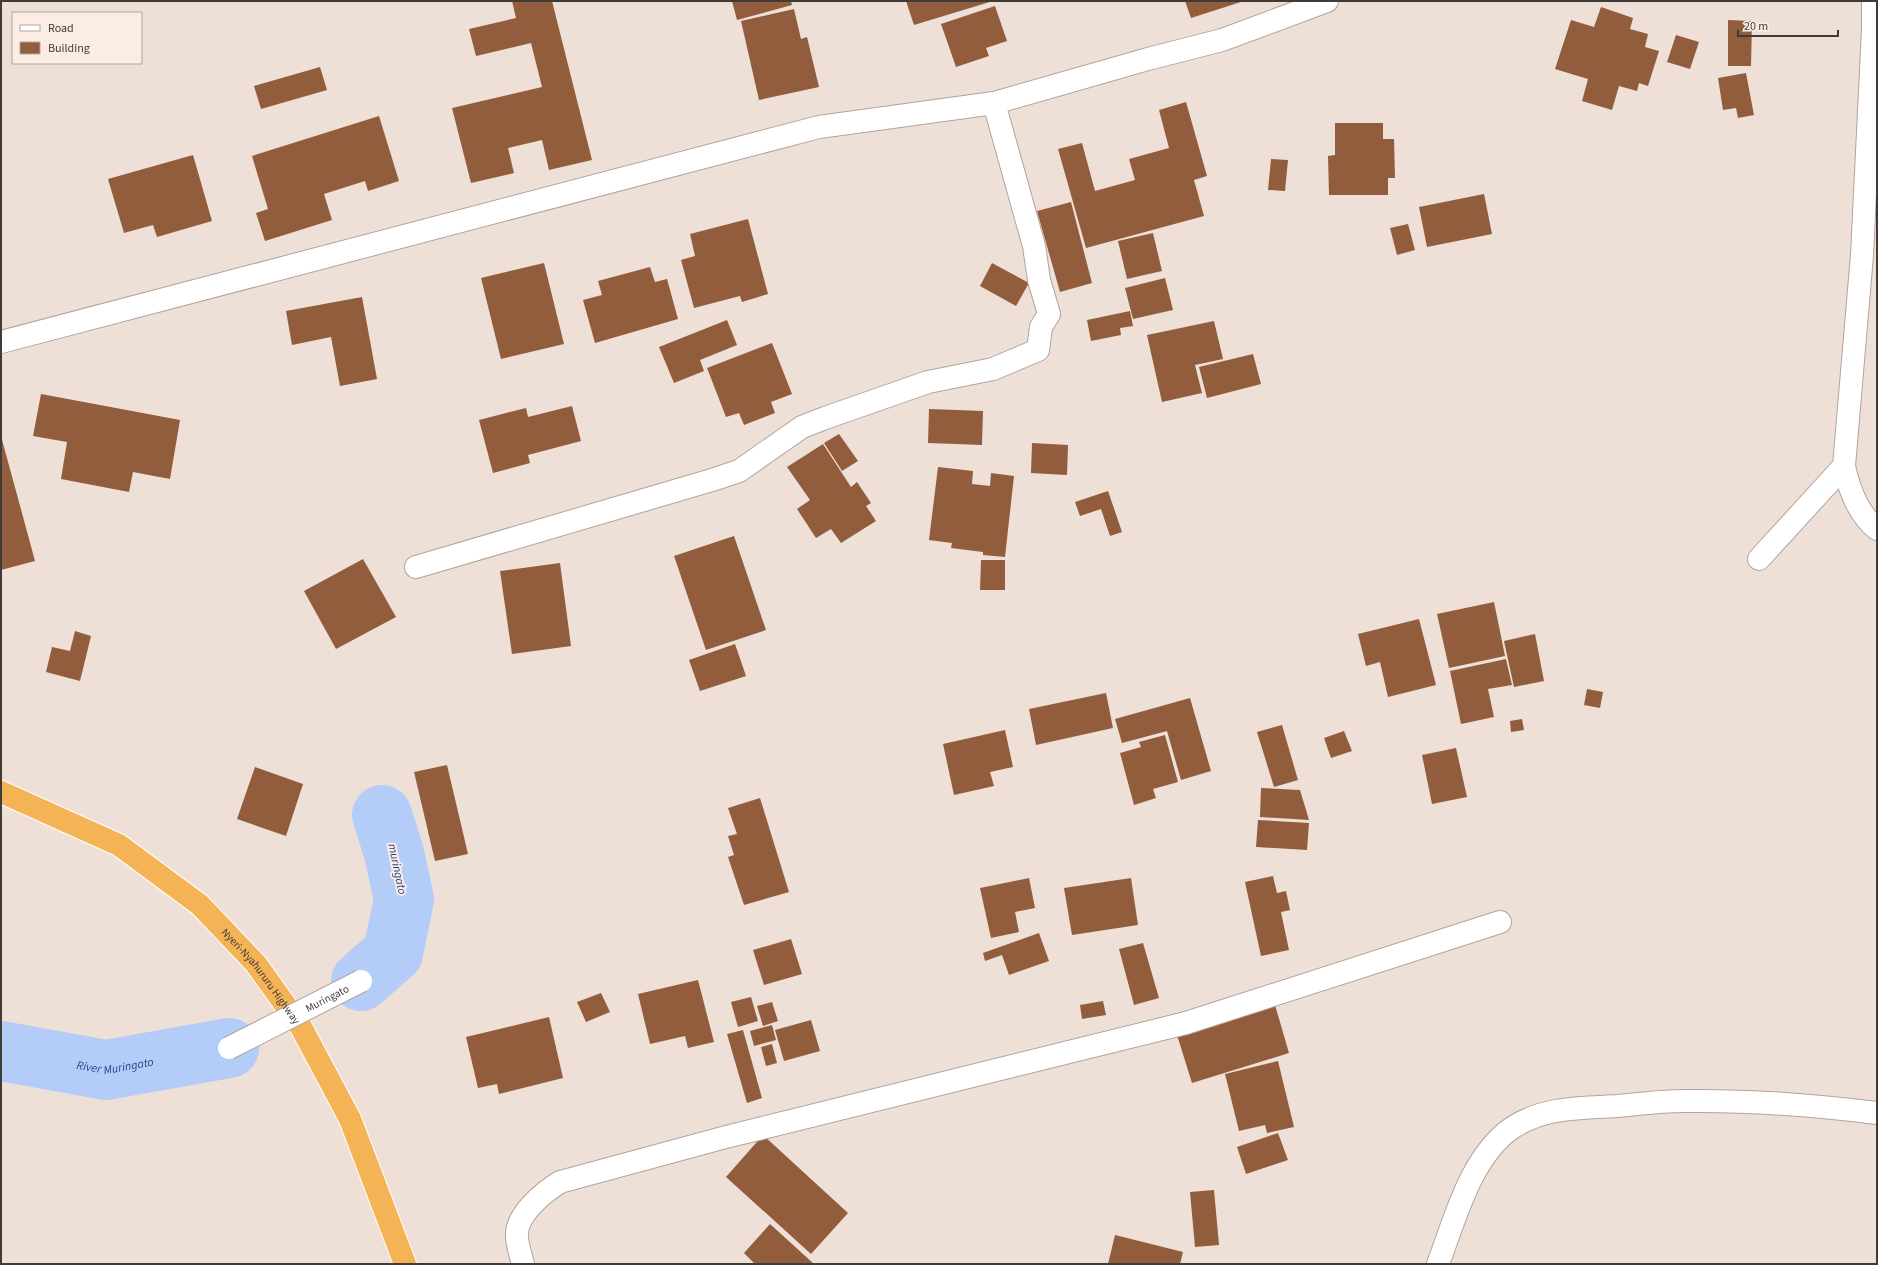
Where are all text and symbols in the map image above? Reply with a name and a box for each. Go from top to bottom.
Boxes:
legend [12,12,142,64]
scale bar [1738,12,1838,38]
text: 20 m [1744,18,1768,35]
text: Road [48,20,74,37]
text: Building [48,40,90,57]
water label: muringato [383,842,411,896]
street label: Nyeri-Nyahururu Highway [218,925,304,1027]
street label: Muringato [303,981,351,1016]
water label: River Muringato [75,1053,155,1079]

